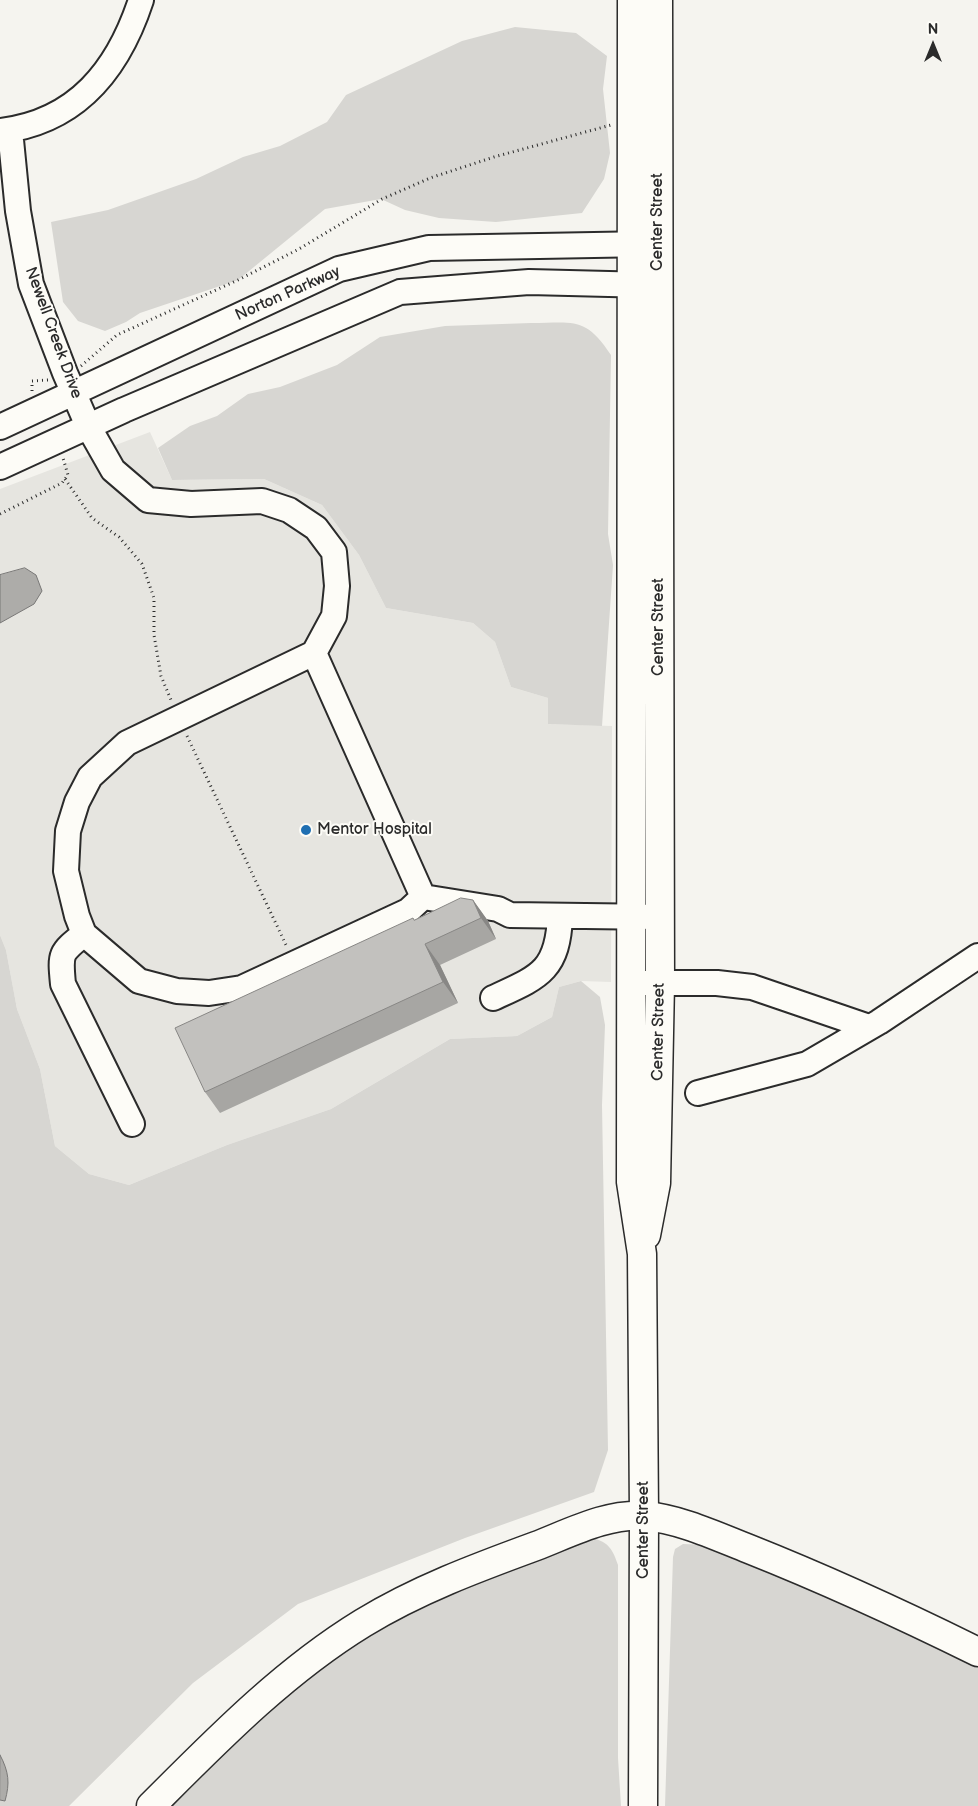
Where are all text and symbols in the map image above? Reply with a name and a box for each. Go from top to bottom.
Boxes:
north arrow [908,20,958,70]
text: N [928,21,938,38]
street label: Center Street [648,173,668,271]
street label: Norton Parkway [233,262,343,326]
street label: Newell Creek Drive [20,265,86,401]
street label: Center Street [649,578,669,676]
place label: Mentor Hospital [317,820,432,840]
marker: Mentor Hospital [299,823,313,837]
street label: Center Street [649,983,669,1081]
street label: Center Street [634,1481,654,1579]

